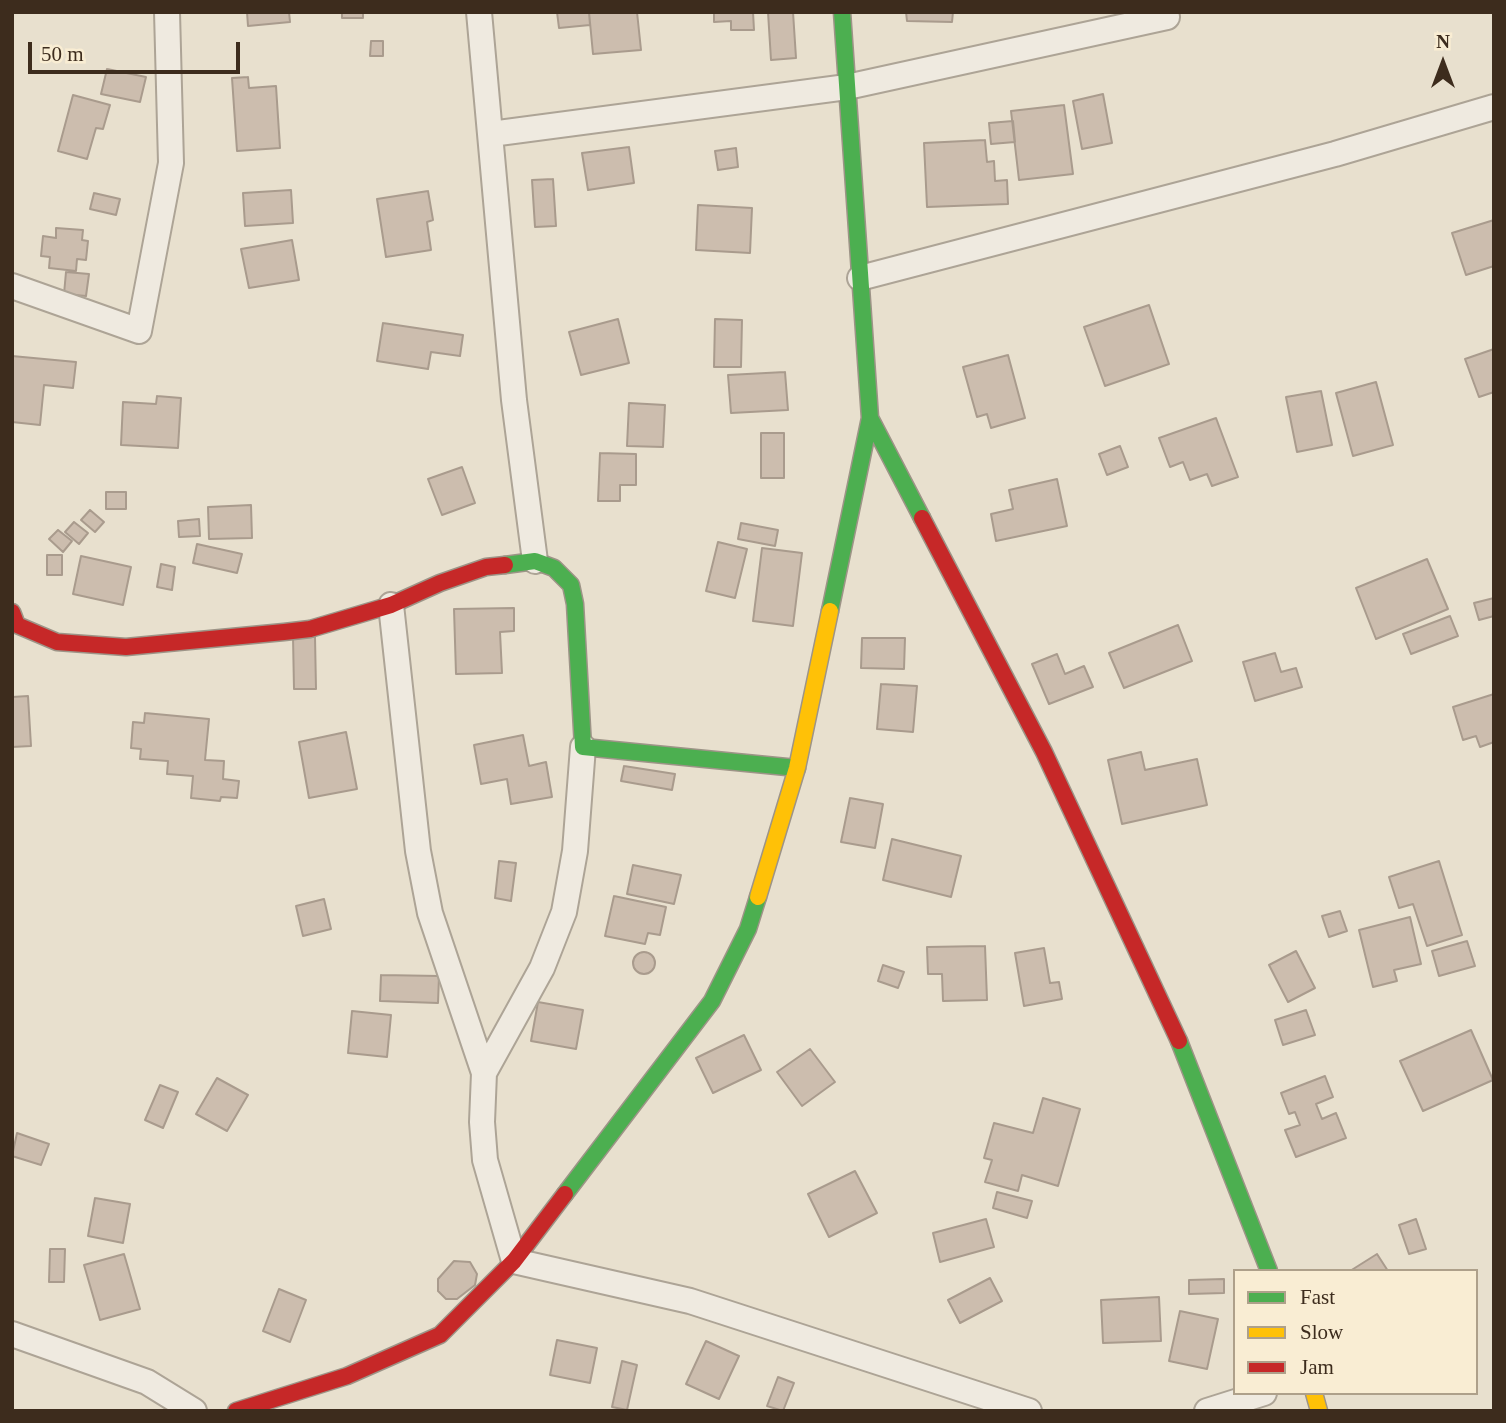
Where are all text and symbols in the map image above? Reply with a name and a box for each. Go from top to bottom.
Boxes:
scale bar [32,28,243,72]
north arrow [1408,28,1478,98]
text: N [1436,31,1450,52]
text: 50 m [41,42,84,66]
legend [1233,1269,1478,1395]
text: Fast [1300,1285,1335,1309]
text: Slow [1300,1320,1343,1344]
text: Jam [1300,1355,1334,1379]

